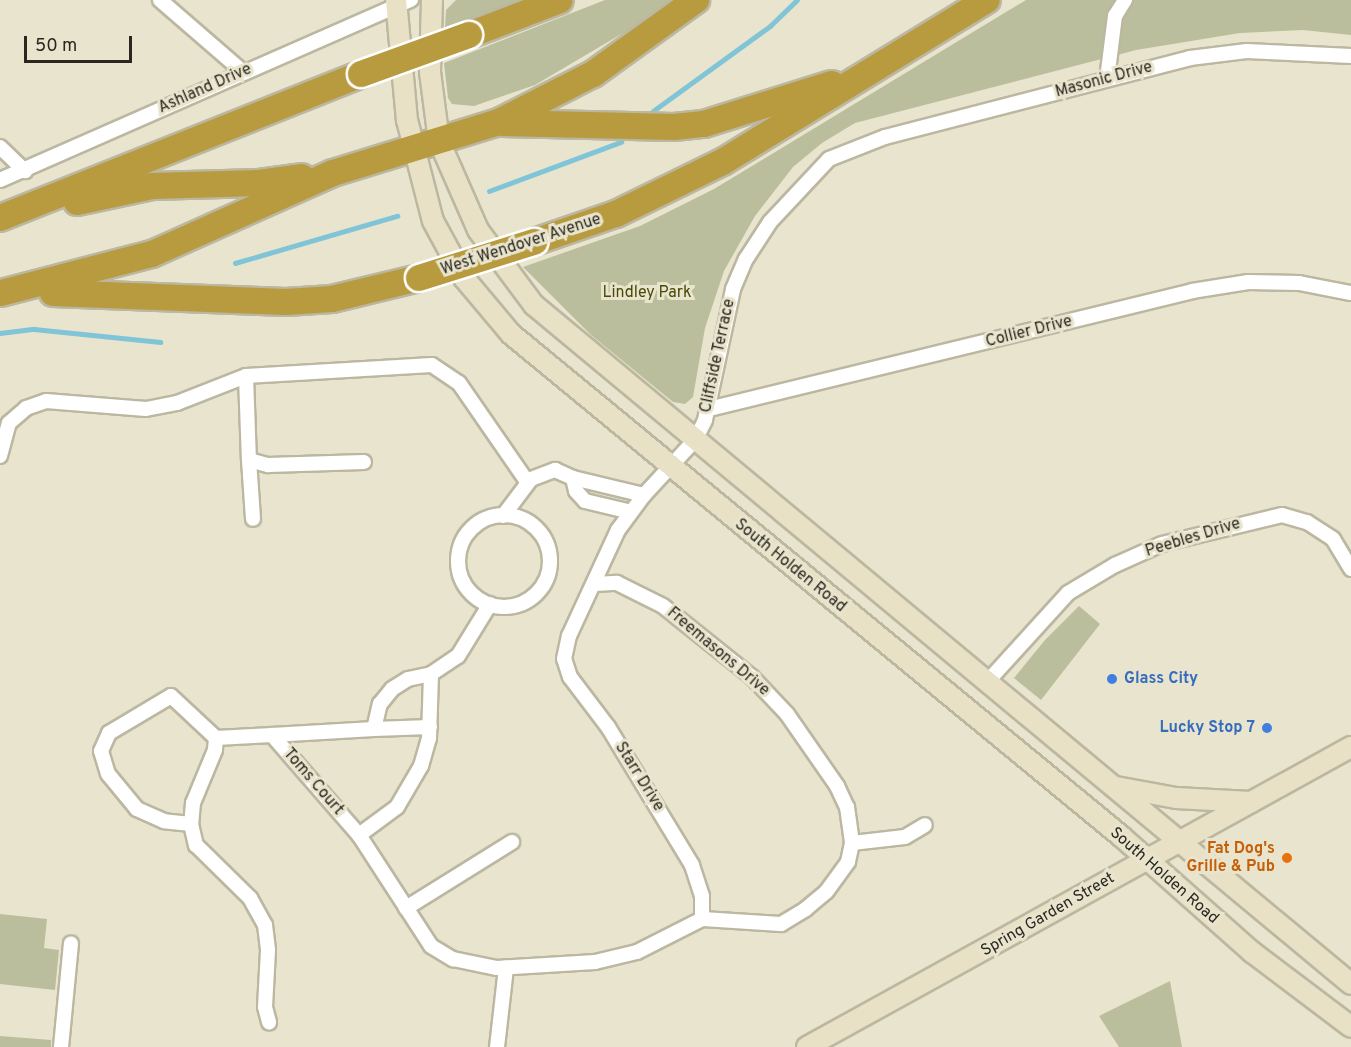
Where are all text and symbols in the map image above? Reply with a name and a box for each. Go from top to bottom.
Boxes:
scale bar [27,24,135,62]
text: 50 m [35,35,77,58]
street label: Masonic Drive [1053,58,1155,102]
street label: Ashland Drive [155,60,255,118]
street label: West Wendover Avenue [438,210,604,280]
park label: Lindley Park [603,283,691,303]
street label: Cliffside Terrace [697,297,739,415]
street label: Collier Drive [984,312,1074,352]
street label: Peebles Drive [1143,514,1243,562]
street label: South Holden Road [730,515,850,617]
street label: Freemasons Drive [663,604,773,700]
place label: Glass City [1124,669,1198,689]
marker: Glass City [1105,672,1119,686]
place label: Lucky Stop 7 [1160,718,1255,738]
marker: Lucky Stop 7 [1260,721,1274,735]
street label: Starr Drive [610,739,668,815]
street label: Toms Court [279,745,347,819]
street label: South Holden Road [1106,824,1222,928]
place label: Fat Dog's Grille & Pub [1186,839,1275,877]
marker: Fat Dog's Grille & Pub [1280,851,1294,865]
street label: Spring Garden Street [978,869,1118,961]

